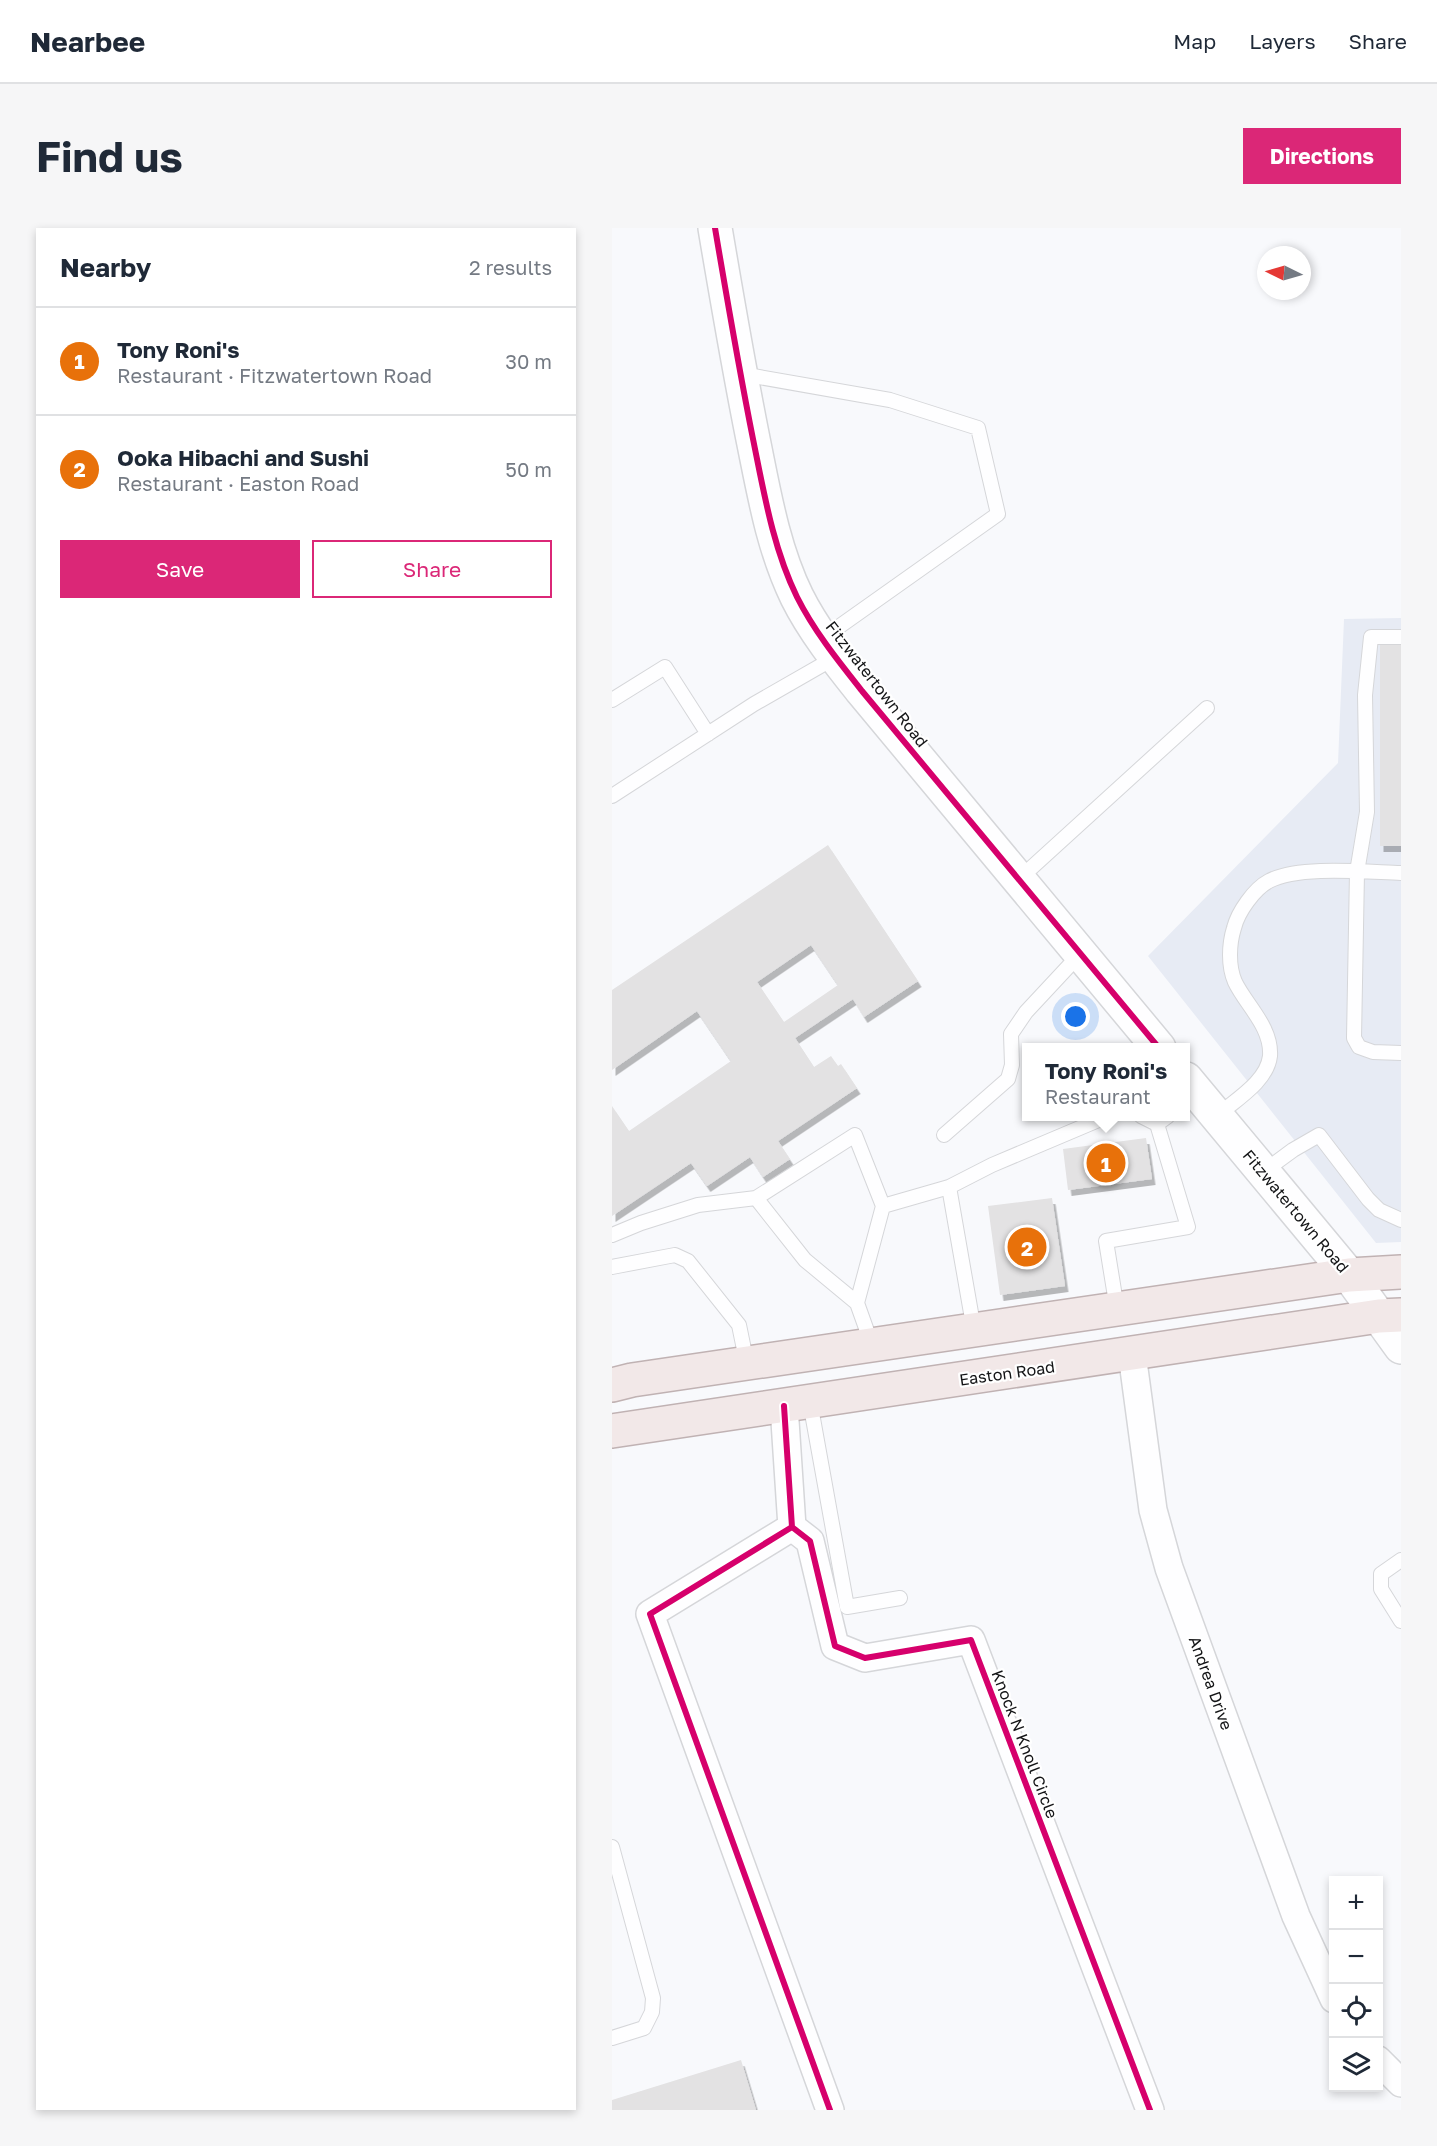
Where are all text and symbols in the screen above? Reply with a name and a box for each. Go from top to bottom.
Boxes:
text: Nearbee [30,25,145,58]
text: Map [1173,28,1216,54]
text: Layers [1249,28,1316,54]
text: Share [1349,28,1407,54]
button: Directions [1243,128,1401,184]
text: Find us [36,131,183,181]
north arrow [1257,246,1311,300]
text: Nearby [60,252,151,283]
text: 2 results [469,255,552,279]
text: Tony Roni's [117,336,240,363]
text: 1 [74,349,85,373]
text: 30 m [505,349,552,373]
text: Restaurant · Fitzwatertown Road [117,363,432,387]
text: Ooka Hibachi and Sushi [117,444,369,471]
text: 2 [73,457,86,481]
text: 50 m [505,457,552,481]
text: Restaurant · Easton Road [117,471,359,495]
button: Save [60,540,300,598]
button: Share [312,540,552,598]
street label: Fitzwatertown Road [822,617,932,751]
your location [1061,1002,1090,1031]
popup [1022,1043,1190,1121]
text: Tony Roni's [1045,1057,1167,1084]
text: Restaurant [1045,1084,1151,1108]
pin: 1 [1086,1140,1126,1186]
street label: Fitzwatertown Road [1239,1145,1353,1277]
pin: 2 [1008,1224,1046,1270]
street label: Easton Road [958,1356,1056,1390]
street label: Andrea Drive [1185,1633,1237,1733]
street label: Knock N Knoll Circle [987,1667,1063,1821]
map controls [1329,1876,1383,2092]
button: + [1329,1876,1383,1930]
button: − [1329,1930,1383,1984]
button: locate [1329,1984,1383,2038]
button: layers [1329,2038,1383,2092]

